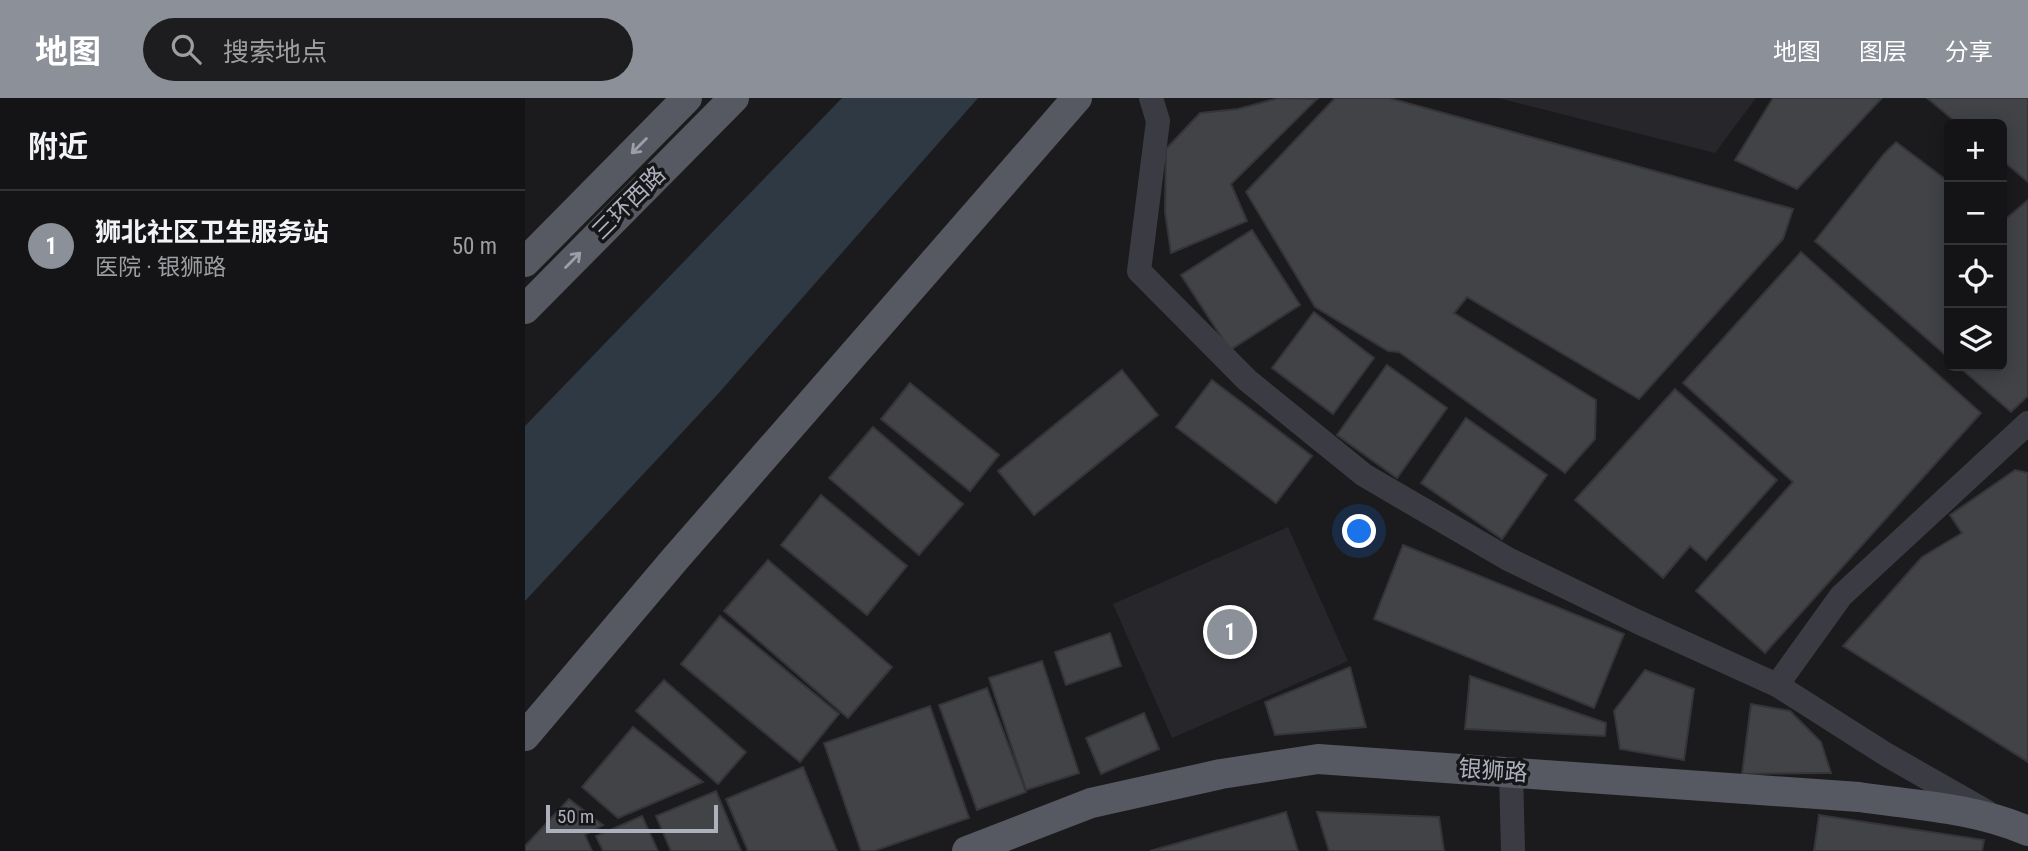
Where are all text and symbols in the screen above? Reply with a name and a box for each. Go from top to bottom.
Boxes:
search box [143,18,633,81]
icon: search [167,30,205,68]
text: 地图 [35,32,101,71]
text: 搜索地点 [223,37,327,67]
text: 地图 [1773,38,1821,66]
text: 图层 [1859,38,1907,66]
text: 分享 [1945,38,1993,66]
map controls [1944,119,2007,371]
button: + [1944,119,2007,182]
text: 附近 [28,129,88,164]
one-way arrow [631,138,648,155]
street label: 三环西路 [587,161,671,245]
button: − [1944,182,2007,245]
text: 狮北社区卫生服务站 [95,217,329,247]
text: 1 [45,233,57,260]
text: 50 m [452,233,497,260]
button: locate [1944,245,2007,308]
one-way arrow [564,252,581,269]
text: 医院 · 银狮路 [95,254,226,281]
button: layers [1944,308,2007,371]
your location [1342,514,1376,548]
pin: 1 [1207,606,1253,658]
street label: 银狮路 [1458,755,1528,787]
scale bar [546,802,717,834]
text: 50 m [557,805,594,828]

